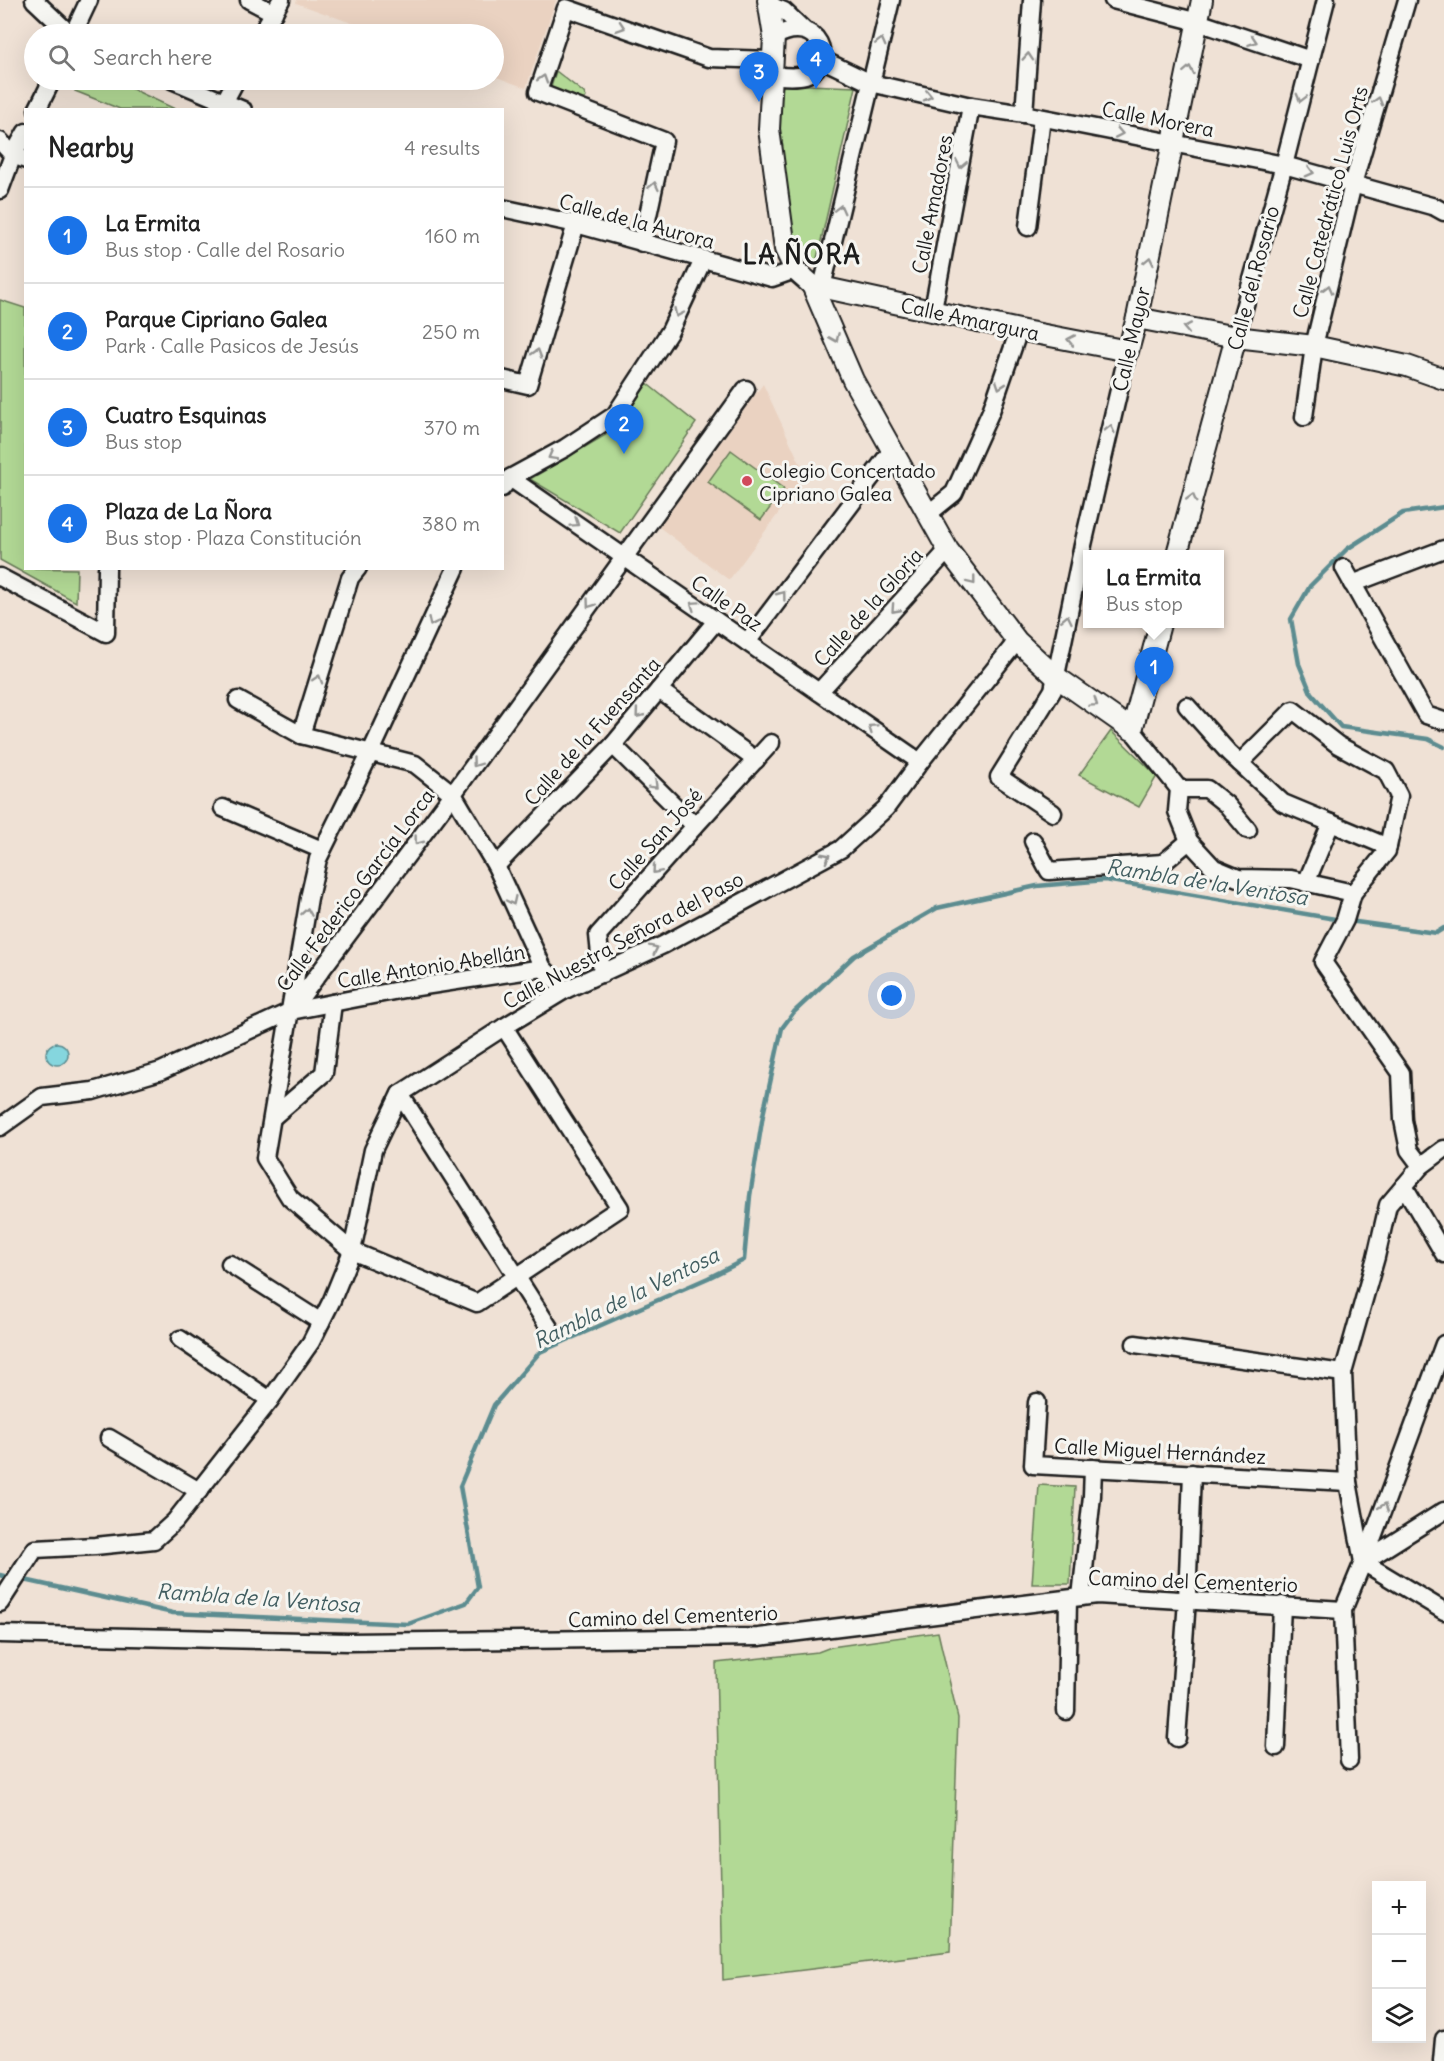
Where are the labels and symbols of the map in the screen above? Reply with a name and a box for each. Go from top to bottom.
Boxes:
one-way arrow [615,20,626,32]
one-way arrow [1247,33,1258,46]
one-way arrow [873,37,886,47]
pin: 4 [796,40,836,89]
pin: 3 [740,52,778,102]
one-way arrow [1021,52,1034,61]
one-way arrow [1181,65,1194,75]
one-way arrow [535,74,548,85]
street label: Calle Catedrático Luis Orts [1287,83,1373,321]
one-way arrow [922,89,932,102]
one-way arrow [1296,92,1309,102]
street label: Calle Morera [1100,96,1216,142]
one-way arrow [1370,96,1383,106]
one-way arrow [1114,126,1124,139]
street label: Calle Amadores [906,132,958,276]
one-way arrow [955,159,968,169]
one-way arrow [1304,165,1315,177]
one-way arrow [647,181,660,191]
street label: Calle de la Aurora [557,188,717,254]
street label: Calle del Rosario [1222,203,1284,353]
one-way arrow [833,205,846,215]
district label: LA ÑORA [743,237,861,271]
one-way arrow [1142,256,1155,266]
street label: Calle Mayor [1107,284,1155,394]
one-way arrow [1320,284,1333,294]
street label: Calle Amargura [899,292,1041,346]
one-way arrow [674,307,686,318]
one-way arrow [1182,322,1192,335]
one-way arrow [828,332,840,343]
one-way arrow [1066,334,1076,347]
one-way arrow [530,348,542,359]
one-way arrow [994,379,1007,390]
pin: 2 [604,404,644,454]
one-way arrow [1103,424,1116,434]
one-way arrow [548,448,558,460]
place label: Colegio Concertado Cipriano Galea [759,458,936,506]
marker: Colegio Concertado Cipriano Galea [740,474,754,488]
one-way arrow [1185,493,1198,503]
one-way arrow [569,516,580,527]
street label: Calle de la Gloria [808,543,928,671]
street label: Calle Paz [686,569,768,637]
one-way arrow [965,574,976,585]
one-way arrow [775,591,786,602]
one-way arrow [586,598,597,609]
one-way arrow [690,601,701,612]
one-way arrow [891,602,902,613]
one-way arrow [1060,614,1073,624]
one-way arrow [427,615,439,626]
pin: 1 [1134,648,1174,697]
street label: Calle de la Fuensanta [519,652,665,810]
one-way arrow [311,674,324,685]
one-way arrow [1087,696,1098,707]
one-way arrow [635,707,646,718]
one-way arrow [867,724,878,735]
one-way arrow [472,756,483,767]
one-way arrow [647,779,658,789]
street label: Calle San José [603,783,707,895]
street label: Calle Federico García Lorca [271,784,439,996]
one-way arrow [414,835,425,846]
one-way arrow [820,853,830,864]
water label: Rambla de la Ventosa [1105,853,1310,911]
one-way arrow [652,863,663,874]
street label: Calle Nuestra Señora del Paso [498,866,748,1014]
one-way arrow [505,894,517,905]
one-way arrow [300,908,312,917]
street label: Calle Antonio Abellán [335,939,527,993]
one-way arrow [648,944,659,956]
your location [877,981,906,1010]
water label: Rambla de la Ventosa [529,1241,724,1355]
street label: Calle Miguel Hernández [1053,1433,1267,1469]
one-way arrow [1376,1502,1389,1513]
street label: Camino del Cementerio [1088,1565,1298,1597]
water label: Rambla de la Ventosa [156,1577,361,1619]
street label: Camino del Cementerio [568,1600,778,1632]

